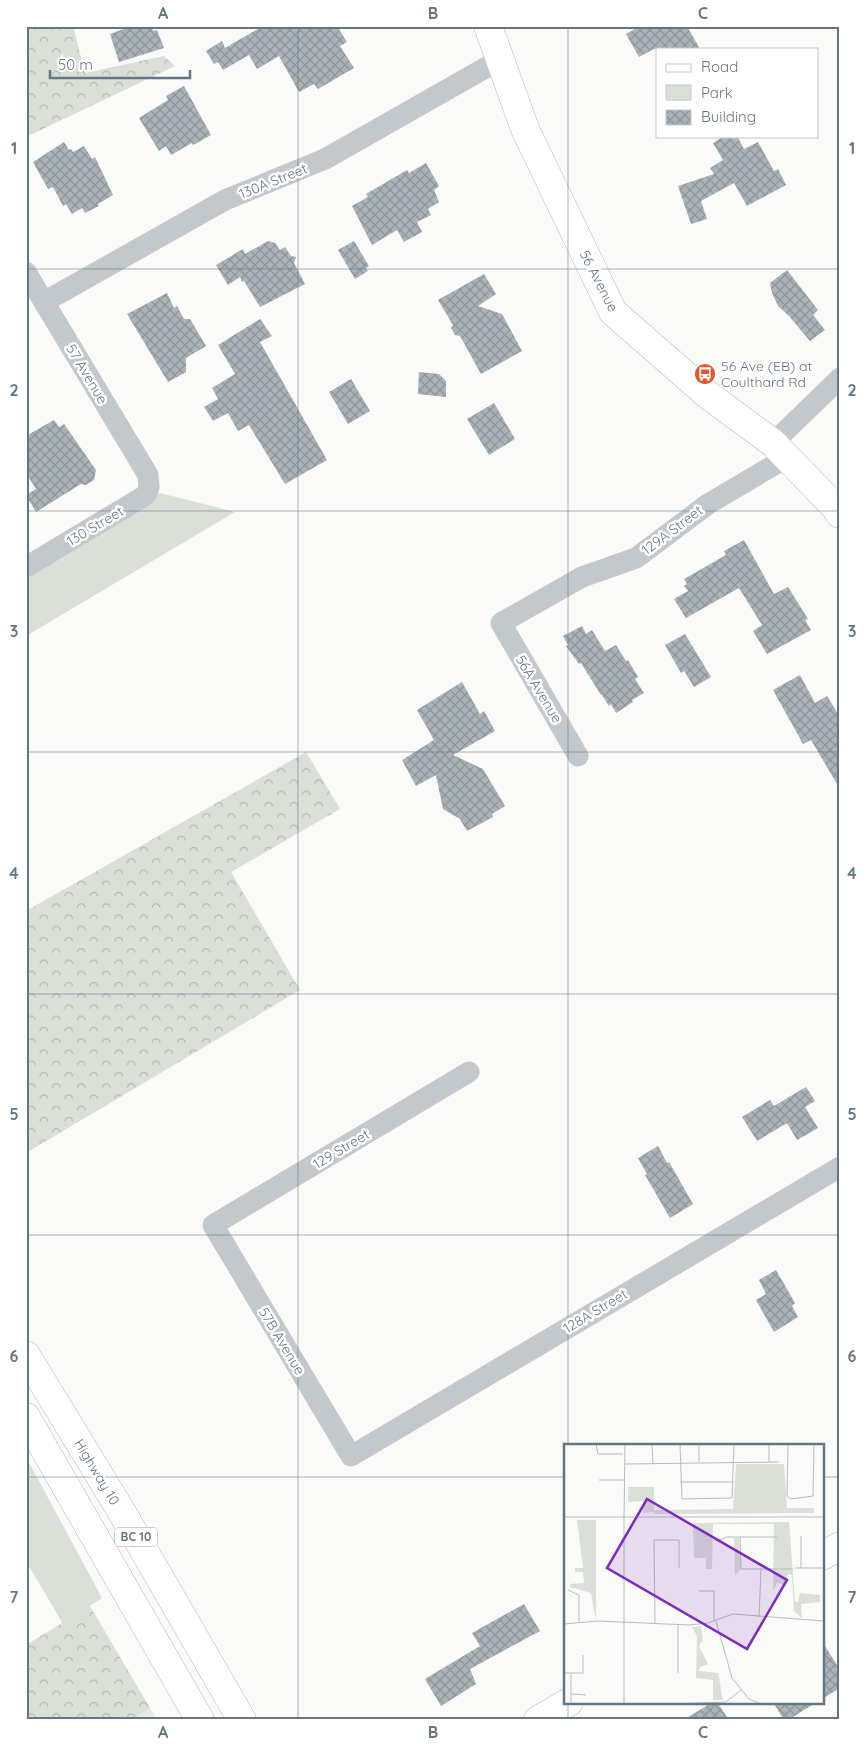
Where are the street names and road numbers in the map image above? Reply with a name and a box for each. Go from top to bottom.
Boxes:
street label: 130A Street [236,159,310,203]
street label: 56 Avenue [576,247,622,315]
street label: 57 Avenue [62,341,112,407]
street label: 129A Street [638,501,706,559]
street label: 130 Street [63,502,127,550]
street label: 56A Avenue [512,652,566,726]
street label: 129 Street [309,1125,373,1173]
street label: 128A Street [560,1285,631,1337]
street label: 57B Avenue [255,1304,309,1378]
street label: Highway 10 [70,1436,124,1508]
road number: BC 10 [115,1528,157,1546]

